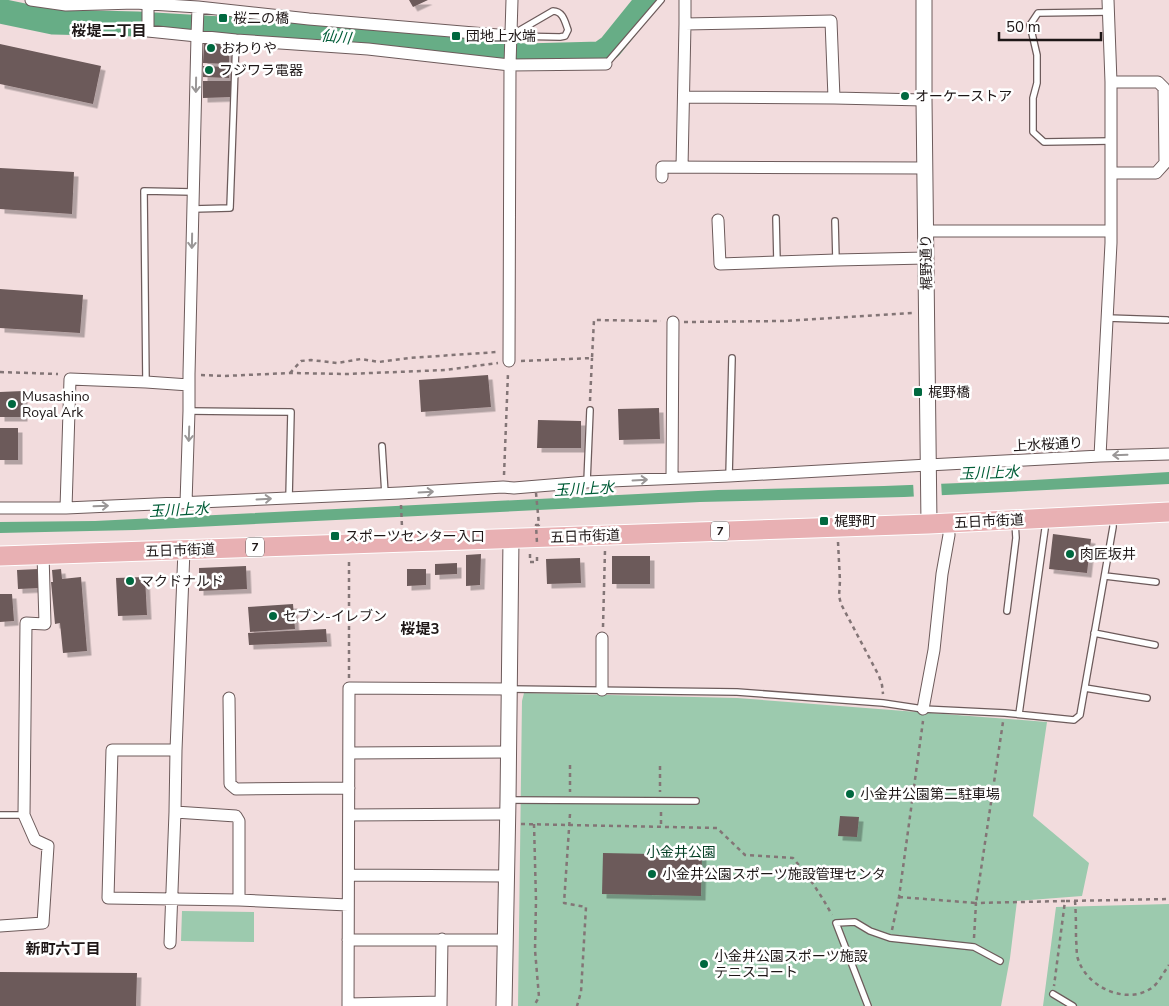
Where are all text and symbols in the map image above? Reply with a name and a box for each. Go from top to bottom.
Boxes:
place label: 桜二の橋 [233,9,289,28]
scale bar [999,10,1102,42]
marker: 桜二の橋 [217,12,229,24]
text: 50 m [1006,17,1041,37]
district label: 桜堤二丁目 [71,21,147,41]
water label: 仙川 [320,25,354,49]
place label: 団地上水端 [466,27,536,46]
marker: 団地上水端 [450,30,462,42]
place label: おわりや [221,39,277,58]
marker: おわりや [205,42,217,54]
place label: フジワラ電器 [219,61,303,80]
marker: フジワラ電器 [203,64,215,76]
one-way arrow [191,77,200,93]
place label: オーケーストア [915,87,1012,106]
marker: オーケーストア [899,90,911,102]
one-way arrow [188,232,197,248]
street label: 梶野通り [917,234,936,290]
place label: 梶野橋 [928,383,970,402]
marker: 梶野橋 [912,386,924,398]
place label: Musashino Royal Ark [22,387,90,422]
marker: Musashino Royal Ark [6,398,18,410]
one-way arrow [184,426,193,442]
street label: 上水桜通り [1013,433,1083,456]
one-way arrow [1113,451,1129,460]
water label: 玉川上水 [959,462,1021,484]
one-way arrow [632,475,648,484]
water label: 玉川上水 [554,477,616,501]
one-way arrow [418,487,434,496]
one-way arrow [255,494,271,503]
water label: 玉川上水 [149,498,211,522]
one-way arrow [92,501,109,511]
street label: 五日市街道 [954,510,1024,533]
place label: 梶野町 [834,512,876,531]
marker: 梶野町 [818,515,830,527]
road number: 7 [711,522,729,540]
street label: 五日市街道 [550,526,620,547]
place label: スポーツセンター入口 [345,527,485,546]
marker: スポーツセンター入口 [329,530,341,542]
road number: 7 [246,538,264,556]
street label: 五日市街道 [145,540,215,561]
place label: 肉匠坂井 [1080,545,1136,564]
marker: 肉匠坂井 [1064,548,1076,560]
place label: マクドナルド [140,572,224,591]
marker: マクドナルド [124,575,136,587]
place label: セブン-イレブン [283,607,387,626]
marker: セブン-イレブン [267,610,279,622]
district label: 桜堤3 [400,619,440,639]
place label: 小金井公園第二駐車場 [860,785,1000,804]
marker: 小金井公園第二駐車場 [844,788,856,800]
park label: 小金井公園 [646,843,716,862]
place label: 小金井公園スポーツ施設管理センタ [662,865,886,884]
marker: 小金井公園スポーツ施設管理センタ [646,868,658,880]
district label: 新町六丁目 [25,939,101,959]
place label: 小金井公園スポーツ施設 テニスコート [714,947,868,982]
marker: 小金井公園スポーツ施設 テニスコート [698,958,710,970]

